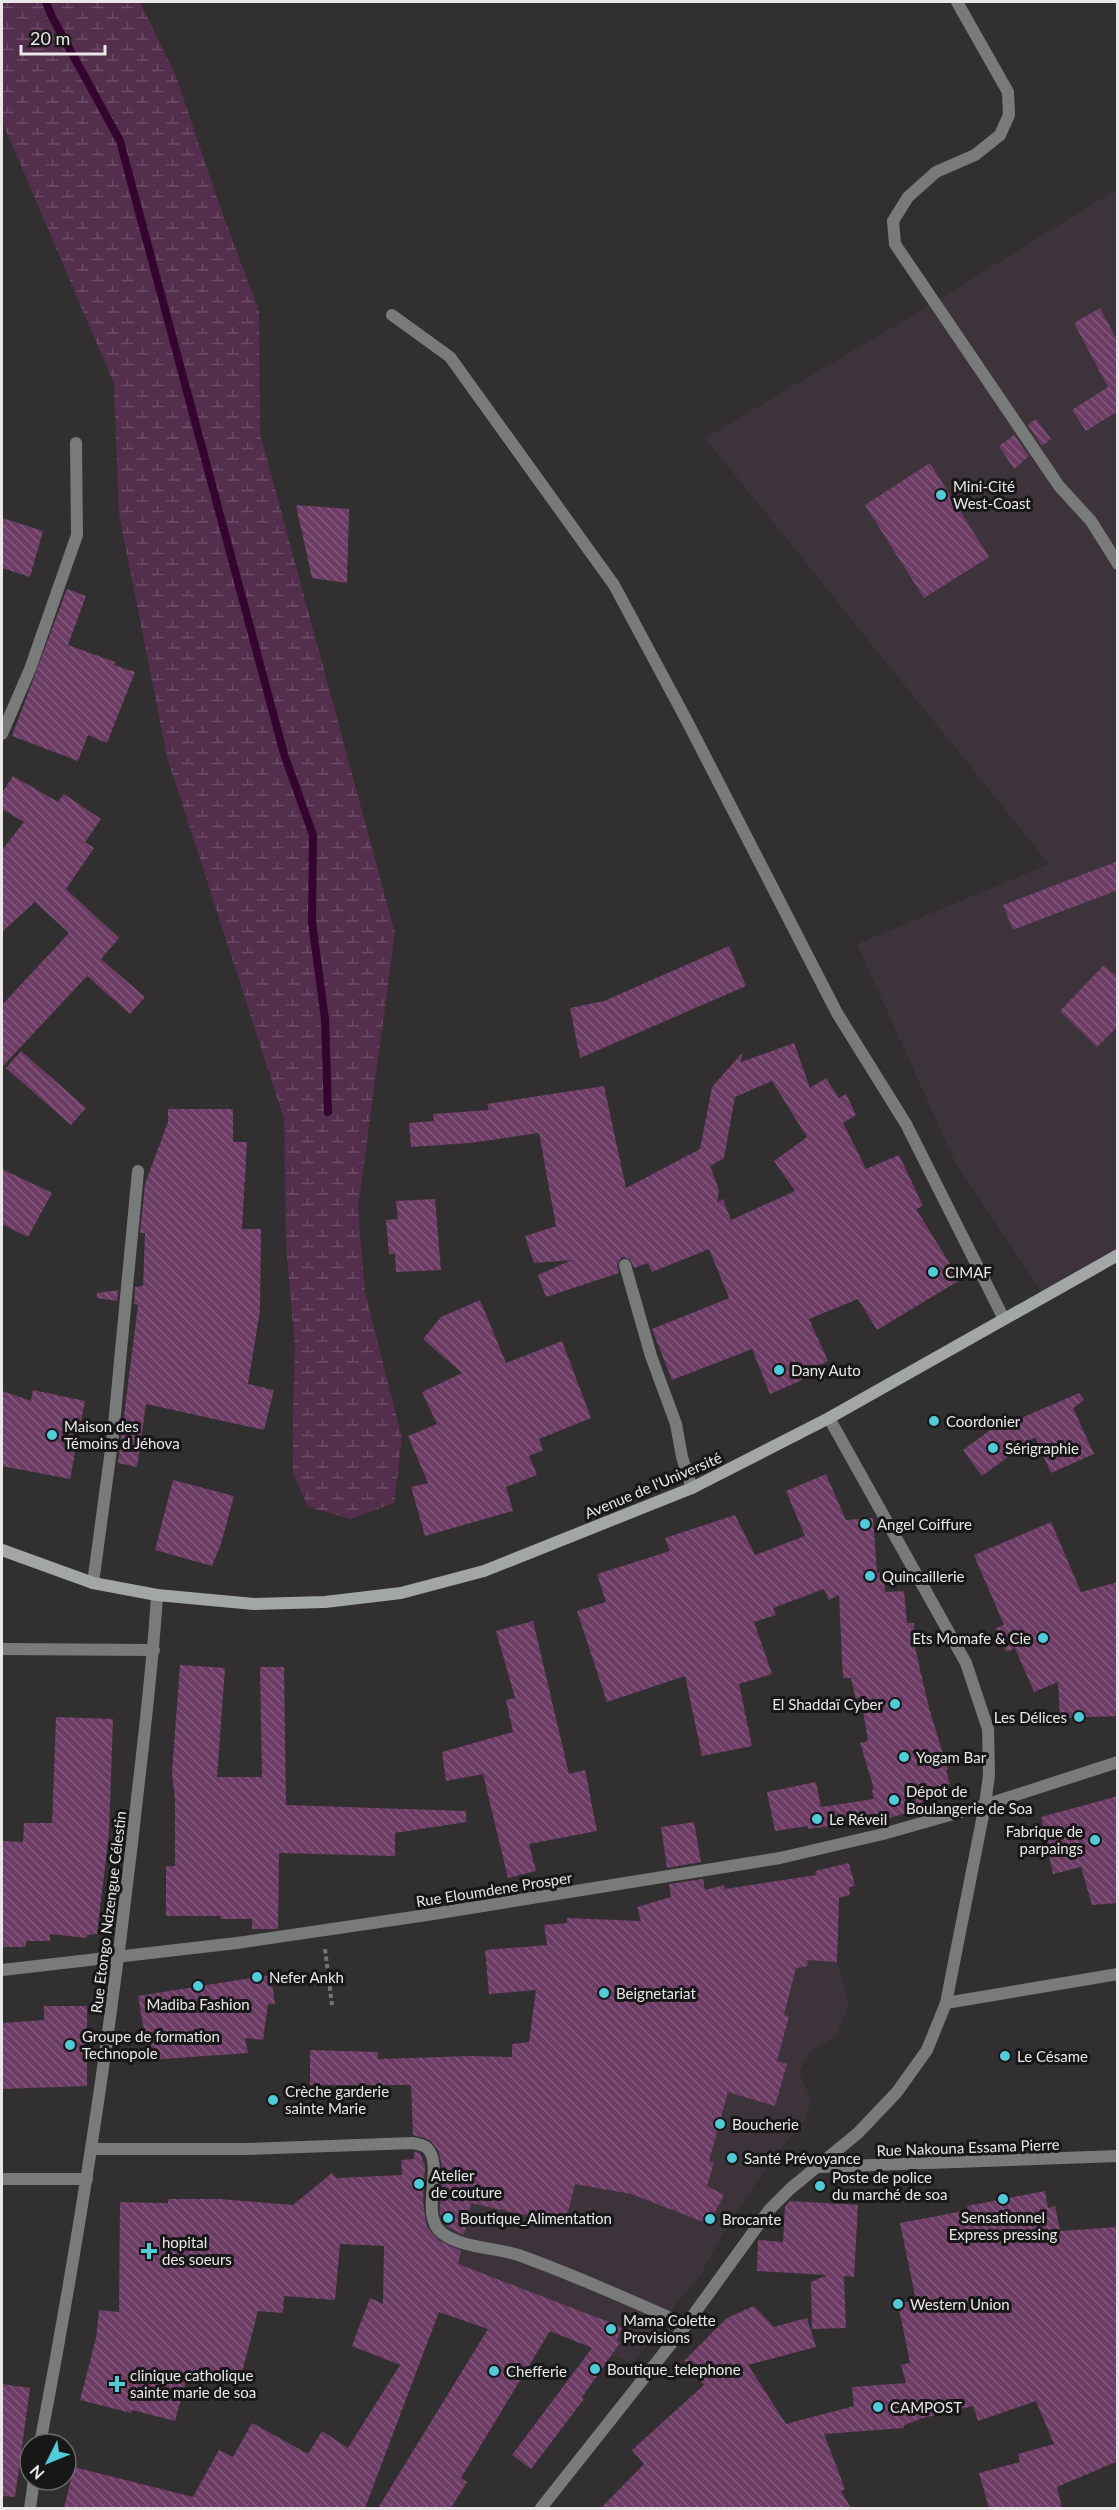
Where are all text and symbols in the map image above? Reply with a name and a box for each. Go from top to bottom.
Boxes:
scale bar [21,18,105,56]
text: 20 m [30,27,70,49]
place label: Mini-Cité West-Coast [953,477,1031,512]
marker: Mini-Cité West-Coast [934,488,948,502]
place label: CIMAF [945,1263,992,1281]
marker: CIMAF [926,1265,940,1279]
place label: Dany Auto [791,1361,861,1379]
marker: Dany Auto [772,1363,786,1377]
place label: Coordonier [946,1412,1021,1430]
marker: Coordonier [927,1414,941,1428]
place label: Maison des Témoins d Jéhova [64,1417,180,1452]
marker: Maison des Témoins d Jéhova [45,1428,59,1442]
place label: Sérigraphie [1005,1439,1079,1457]
marker: Sérigraphie [986,1441,1000,1455]
street label: Avenue de l'Université [582,1448,724,1522]
place label: Angel Coiffure [877,1515,972,1533]
marker: Angel Coiffure [858,1517,872,1531]
place label: Quincaillerie [882,1567,965,1585]
marker: Quincaillerie [863,1569,877,1583]
place label: Ets Momafe & Cie [912,1629,1031,1647]
marker: Ets Momafe & Cie [1036,1631,1050,1645]
place label: El Shaddaï Cyber [772,1695,884,1713]
marker: El Shaddaï Cyber [888,1697,902,1711]
place label: Les Délices [994,1708,1067,1726]
marker: Les Délices [1072,1710,1086,1724]
place label: Yogam Bar [916,1748,987,1766]
marker: Yogam Bar [897,1750,911,1764]
place label: Dépot de Boulangerie de Soa [906,1782,1032,1817]
marker: Dépot de Boulangerie de Soa [887,1793,901,1807]
street label: Rue Etongo Ndzengue Célestin [87,1810,129,2014]
place label: Le Réveil [829,1810,887,1828]
marker: Le Réveil [810,1812,824,1826]
place label: Fabrique de parpaings [1006,1822,1083,1857]
marker: Fabrique de parpaings [1088,1833,1102,1847]
street label: Rue Eloumdene Prosper [415,1868,574,1910]
place label: Nefer Ankh [269,1968,344,1986]
marker: Nefer Ankh [250,1970,264,1984]
marker: Madiba Fashion [191,1979,205,1993]
place label: Beignetariat [616,1984,696,2002]
marker: Beignetariat [597,1986,611,2000]
place label: Madiba Fashion [146,1995,250,2013]
place label: Groupe de formation Technopole [82,2027,220,2062]
marker: Groupe de formation Technopole [63,2038,77,2052]
place label: Le Césame [1017,2047,1088,2065]
marker: Le Césame [998,2049,1012,2063]
place label: Crèche garderie sainte Marie [285,2082,389,2117]
marker: Crèche garderie sainte Marie [266,2093,280,2107]
place label: Boucherie [732,2115,799,2133]
marker: Boucherie [713,2117,727,2131]
street label: Rue Nakouna Essama Pierre [876,2135,1060,2159]
place label: Santé Prévoyance [744,2149,861,2167]
marker: Santé Prévoyance [725,2151,739,2165]
place label: Atelier de couture [431,2166,502,2201]
place label: Poste de police du marché de soa [832,2168,947,2203]
marker: Atelier de couture [412,2177,426,2191]
marker: Poste de police du marché de soa [813,2179,827,2193]
marker: Sensationnel Express pressing [996,2192,1010,2206]
place label: Sensationnel Express pressing [949,2208,1058,2243]
place label: Boutique_Alimentation [460,2209,612,2227]
place label: Brocante [722,2210,781,2228]
marker: Boutique_Alimentation [441,2211,455,2225]
marker: Brocante [703,2212,717,2226]
place label: hopital des soeurs [162,2233,232,2268]
marker: hopital des soeurs [140,2242,158,2260]
place label: Western Union [910,2295,1010,2313]
marker: Western Union [891,2297,905,2311]
place label: Mama Colette Provisions [623,2311,716,2346]
marker: Mama Colette Provisions [604,2322,618,2336]
place label: Boutique_telephone [607,2360,741,2378]
place label: Chefferie [506,2362,567,2380]
marker: Boutique_telephone [588,2362,602,2376]
marker: Chefferie [487,2364,501,2378]
place label: clinique catholique sainte marie de soa [130,2366,256,2401]
marker: clinique catholique sainte marie de soa [108,2375,126,2393]
place label: CAMPOST [890,2398,962,2416]
marker: CAMPOST [871,2400,885,2414]
north arrow [18,2432,78,2492]
text: N [26,2462,48,2484]

